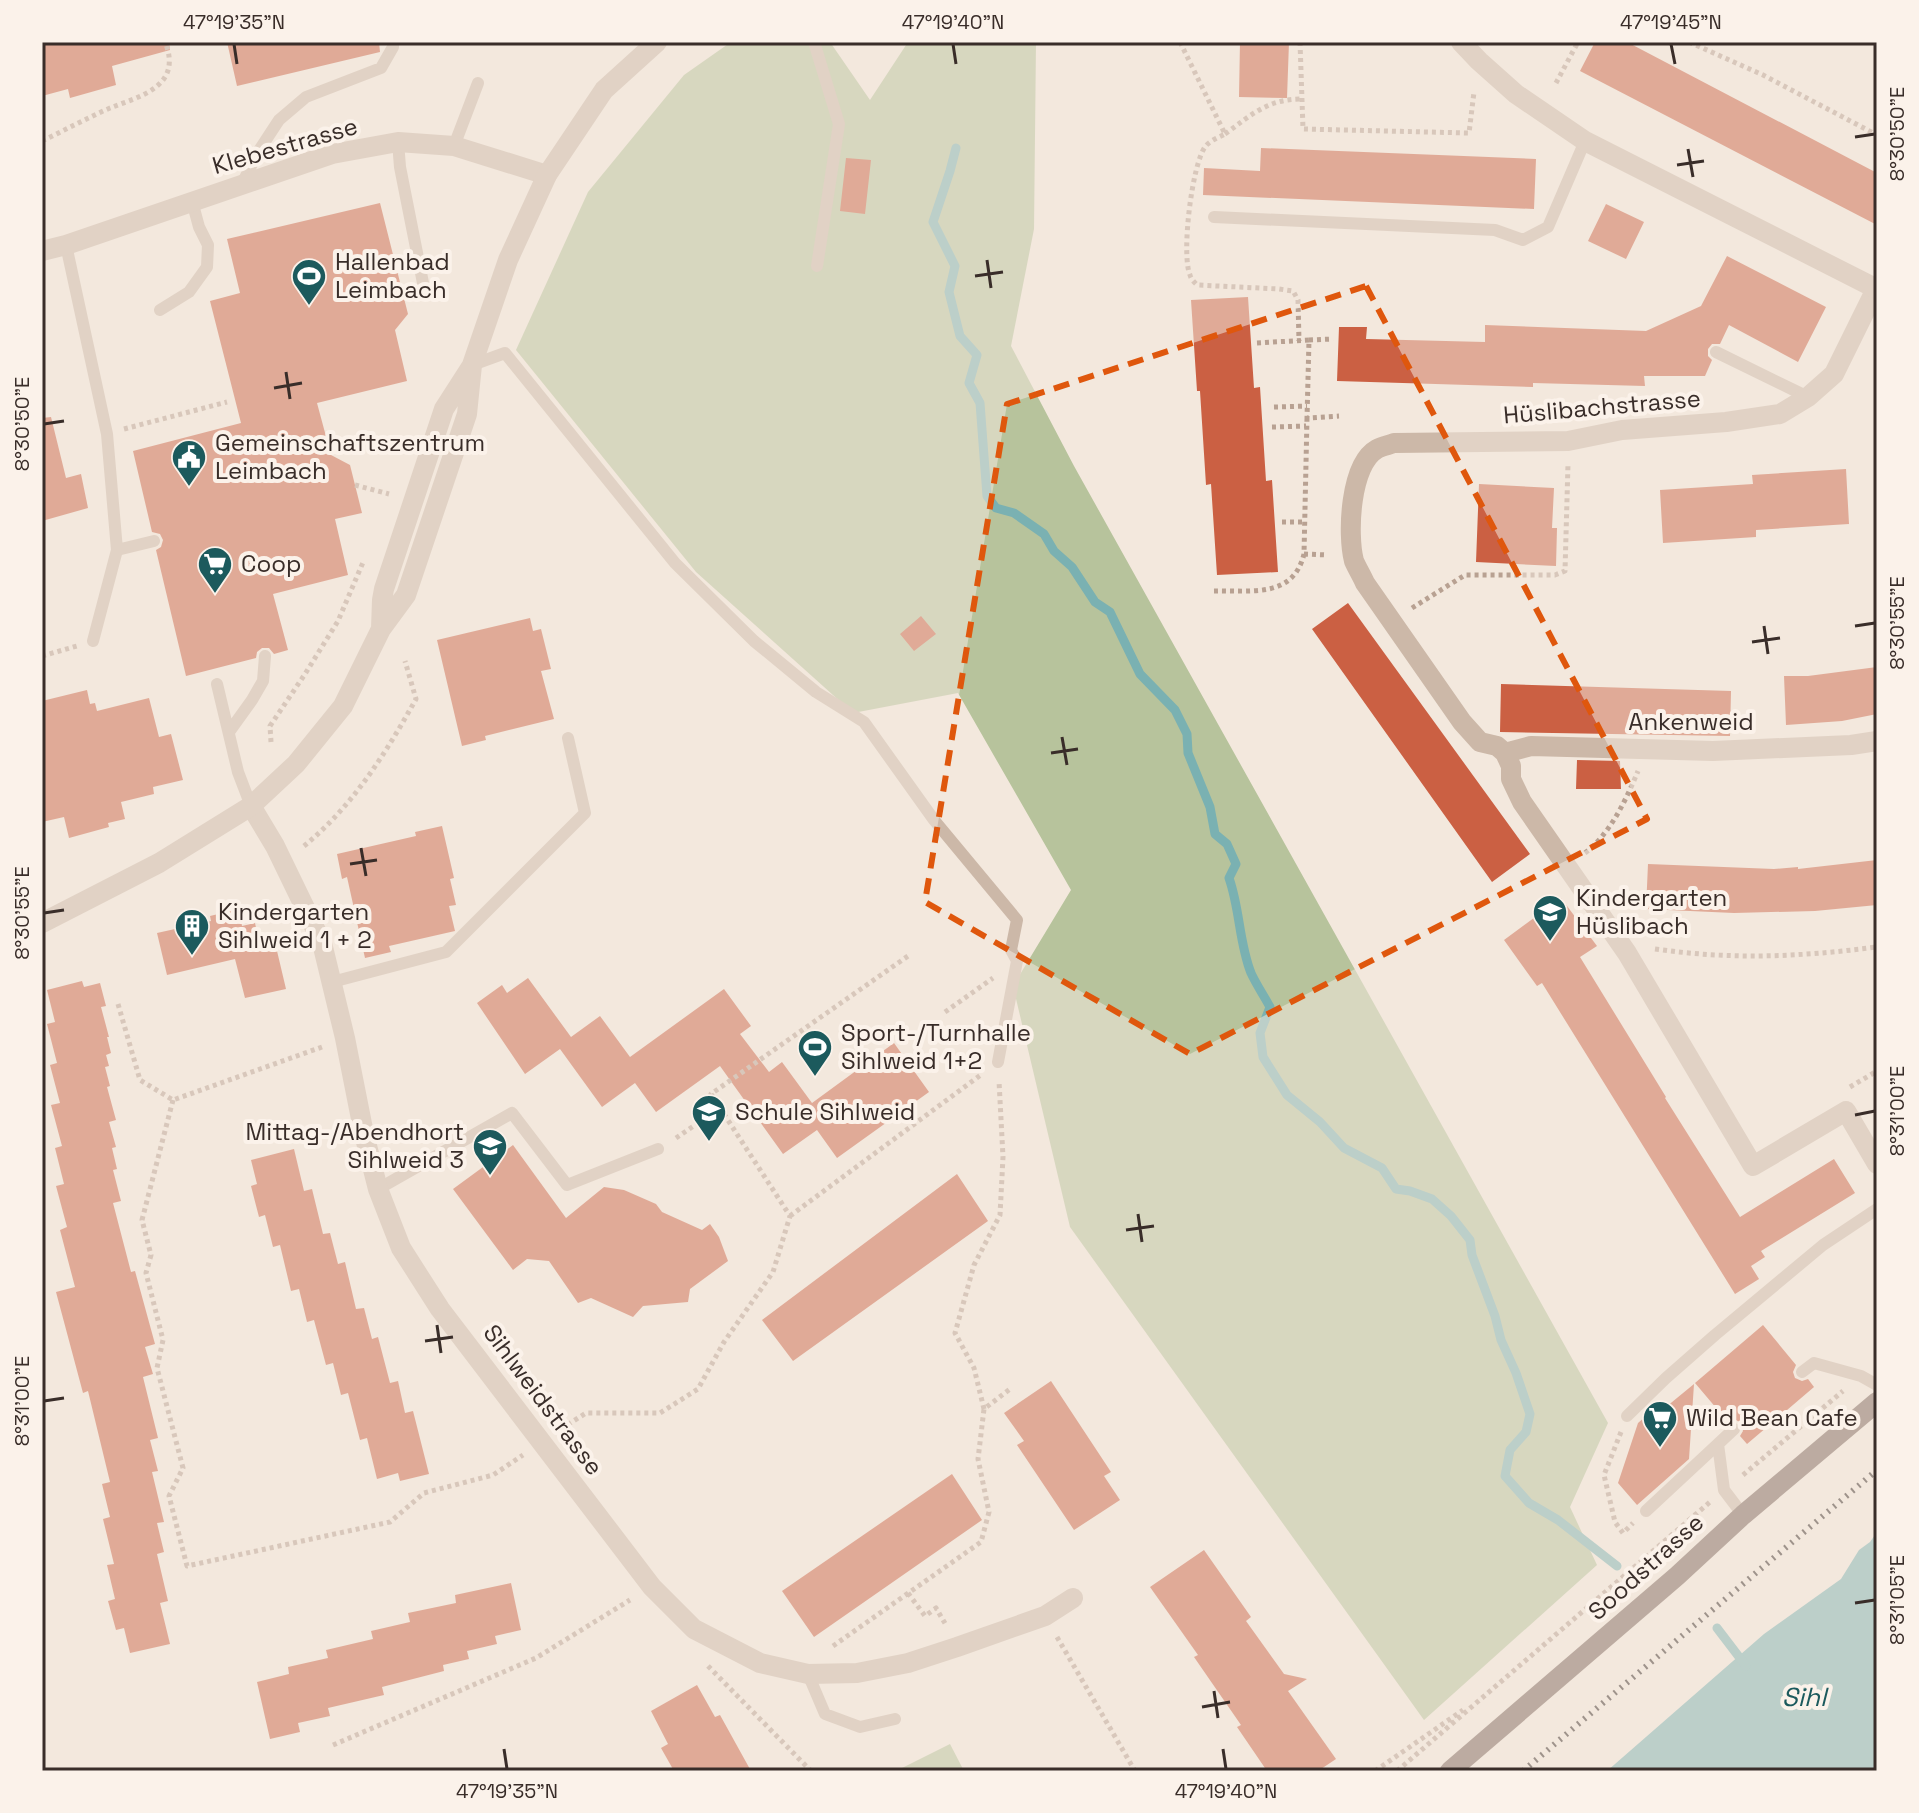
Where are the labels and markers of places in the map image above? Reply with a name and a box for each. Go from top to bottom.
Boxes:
place label: Hallenbad Leimbach [335,246,450,305]
sports icon: Hallenbad Leimbach [290,257,328,307]
place label: Gemeinschaftszentrum Leimbach [215,427,485,486]
public building icon: Gemeinschaftszentrum Leimbach [170,438,208,488]
supermarket icon: Coop [196,545,234,595]
place label: Coop [241,548,302,579]
place label: Kindergarten Hüslibach [1576,882,1727,941]
school or university icon: Kindergarten Hüslibach [1531,893,1569,943]
place label: Kindergarten Sihlweid 1 + 2 [218,896,372,955]
building icon: Kindergarten Sihlweid 1 + 2 [173,907,211,957]
place label: Sport-/Turnhalle Sihlweid 1+2 [841,1017,1031,1076]
sports icon: Sport-/Turnhalle Sihlweid 1+2 [796,1028,834,1078]
school or university icon: Schule Sihlweid [690,1093,728,1143]
place label: Schule Sihlweid [735,1096,915,1127]
place label: Mittag-/Abendhort Sihlweid 3 [246,1116,464,1175]
school or university icon: Mittag-/Abendhort Sihlweid 3 [471,1127,509,1177]
supermarket icon: Wild Bean Cafe [1641,1399,1679,1449]
place label: Wild Bean Cafe [1686,1402,1858,1433]

